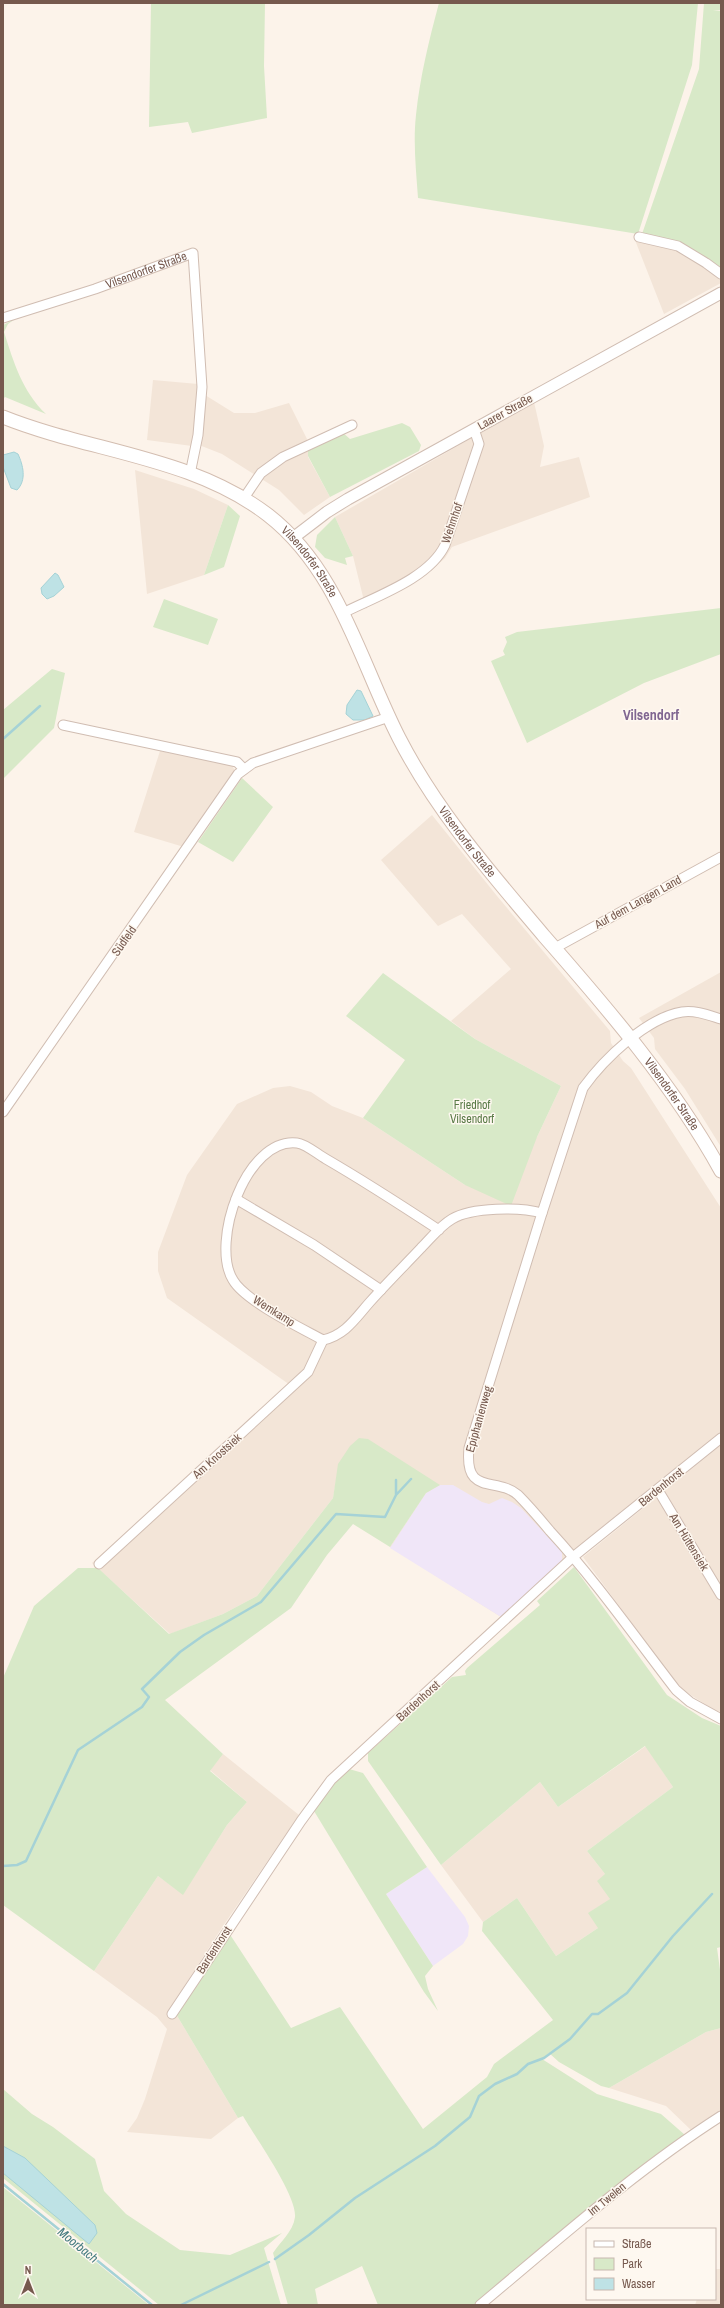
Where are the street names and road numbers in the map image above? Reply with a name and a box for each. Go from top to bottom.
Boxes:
street label: Vilsendorfer Straße [103,248,189,292]
street label: Laarer Straße [475,390,535,434]
street label: Wehmhof [438,500,466,545]
street label: Vilsendorfer Straße [278,522,341,600]
street label: Vilsendorfer Straße [435,803,499,881]
street label: Auf dem Langen Land [591,872,684,933]
street label: Südfeld [108,923,140,959]
street label: Vilsendorfer Straße [641,1055,703,1134]
street label: Wemkamp [250,1292,298,1330]
street label: Epiphanienweg [462,1383,496,1454]
street label: Am Knostsiek [188,1430,245,1483]
street label: Bardenhorst [635,1464,687,1510]
street label: Am Hüttensiek [665,1509,713,1574]
street label: Bardenhorst [393,1677,443,1725]
street label: Bardenhorst [193,1923,235,1977]
street label: Im Twelen [585,2179,629,2219]

